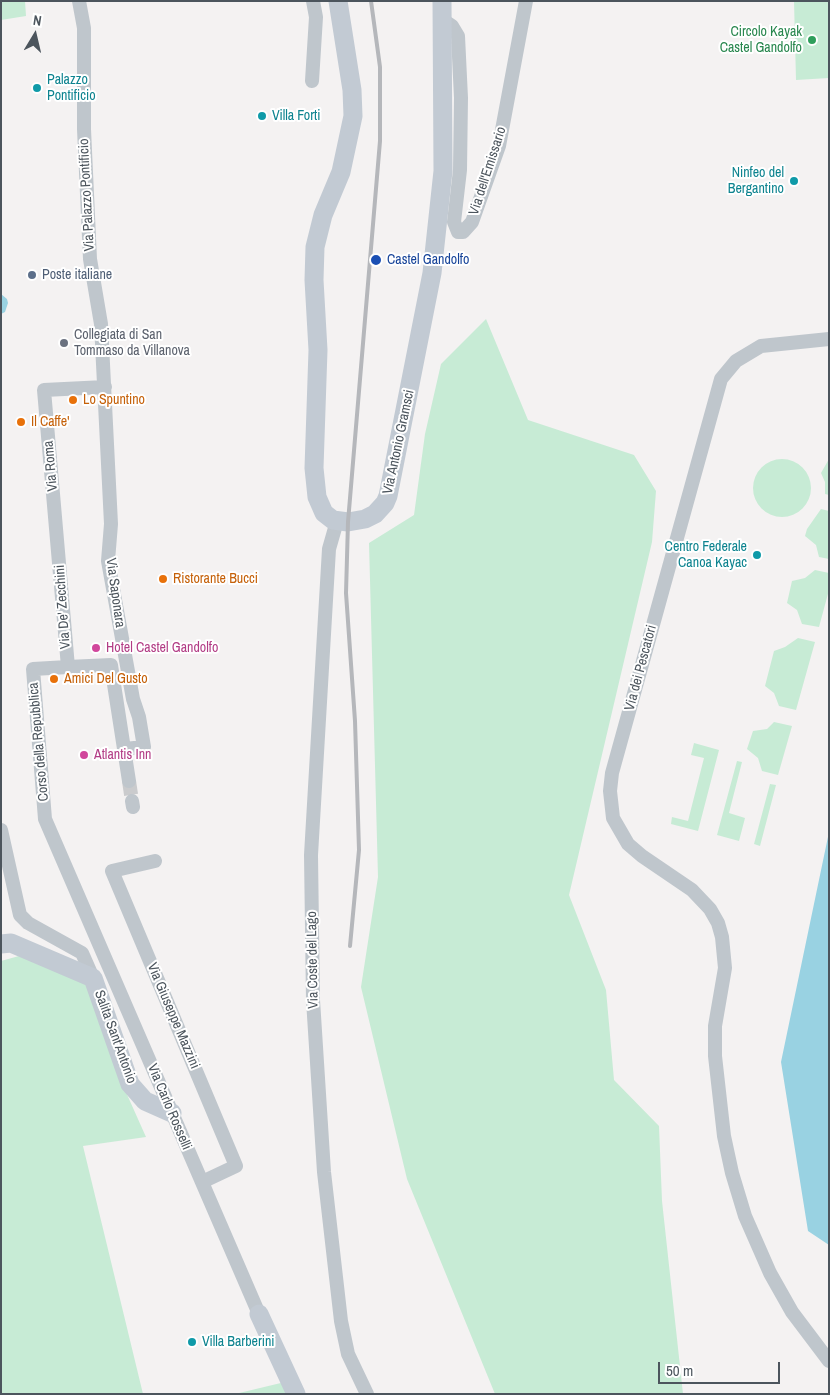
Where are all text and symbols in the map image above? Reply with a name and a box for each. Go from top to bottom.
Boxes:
north arrow [10,10,60,60]
text: N [32,11,43,30]
place label: Circolo Kayak Castel Gandolfo [720,24,802,56]
marker: Circolo Kayak Castel Gandolfo [806,34,818,46]
place label: Palazzo Pontificio [47,72,96,104]
marker: Palazzo Pontificio [31,82,43,94]
place label: Villa Forti [272,108,320,124]
marker: Villa Forti [256,110,268,122]
street label: Via dell'Emissario [466,125,510,217]
street label: Via Palazzo Pontificio [76,138,98,252]
place label: Ninfeo del Bergantino [728,165,784,198]
marker: Ninfeo del Bergantino [788,175,800,187]
place label: Castel Gandolfo [387,252,469,268]
marker: Castel Gandolfo [369,253,383,267]
place label: Poste italiane [42,267,112,283]
marker: Poste italiane [26,269,38,281]
place label: Collegiata di San Tommaso da Villanova [74,327,190,360]
marker: Collegiata di San Tommaso da Villanova [58,337,70,349]
street label: Via Antonio Gramsci [380,388,418,496]
place label: Lo Spuntino [83,392,145,408]
marker: Lo Spuntino [67,394,79,406]
place label: Il Caffe' [31,414,69,430]
marker: Il Caffe' [15,416,27,428]
street label: Via Roma [40,440,62,492]
place label: Centro Federale Canoa Kayac [665,539,747,572]
marker: Centro Federale Canoa Kayac [751,549,763,561]
street label: Via Saponara [102,557,128,629]
street label: Via De' Zecchini [52,564,74,650]
place label: Ristorante Bucci [173,571,258,587]
marker: Ristorante Bucci [157,573,169,585]
street label: Via dei Pescatori [622,623,660,713]
place label: Hotel Castel Gandolfo [106,640,218,656]
marker: Hotel Castel Gandolfo [90,642,102,654]
place label: Amici Del Gusto [64,671,148,687]
marker: Amici Del Gusto [48,673,60,685]
street label: Corso della Repubblica [25,682,53,802]
place label: Atlantis Inn [94,747,151,763]
marker: Atlantis Inn [78,749,90,761]
street label: Via Coste del Lago [304,911,322,1009]
street label: Via Giuseppe Mazzini [143,961,203,1071]
street label: Salita Sant'Antonio [90,988,140,1086]
street label: Via Carlo Rosselli [143,1062,195,1152]
place label: Villa Barberini [202,1334,275,1350]
marker: Villa Barberini [186,1336,198,1348]
scale bar [660,1352,782,1384]
text: 50 m [666,1360,693,1381]

